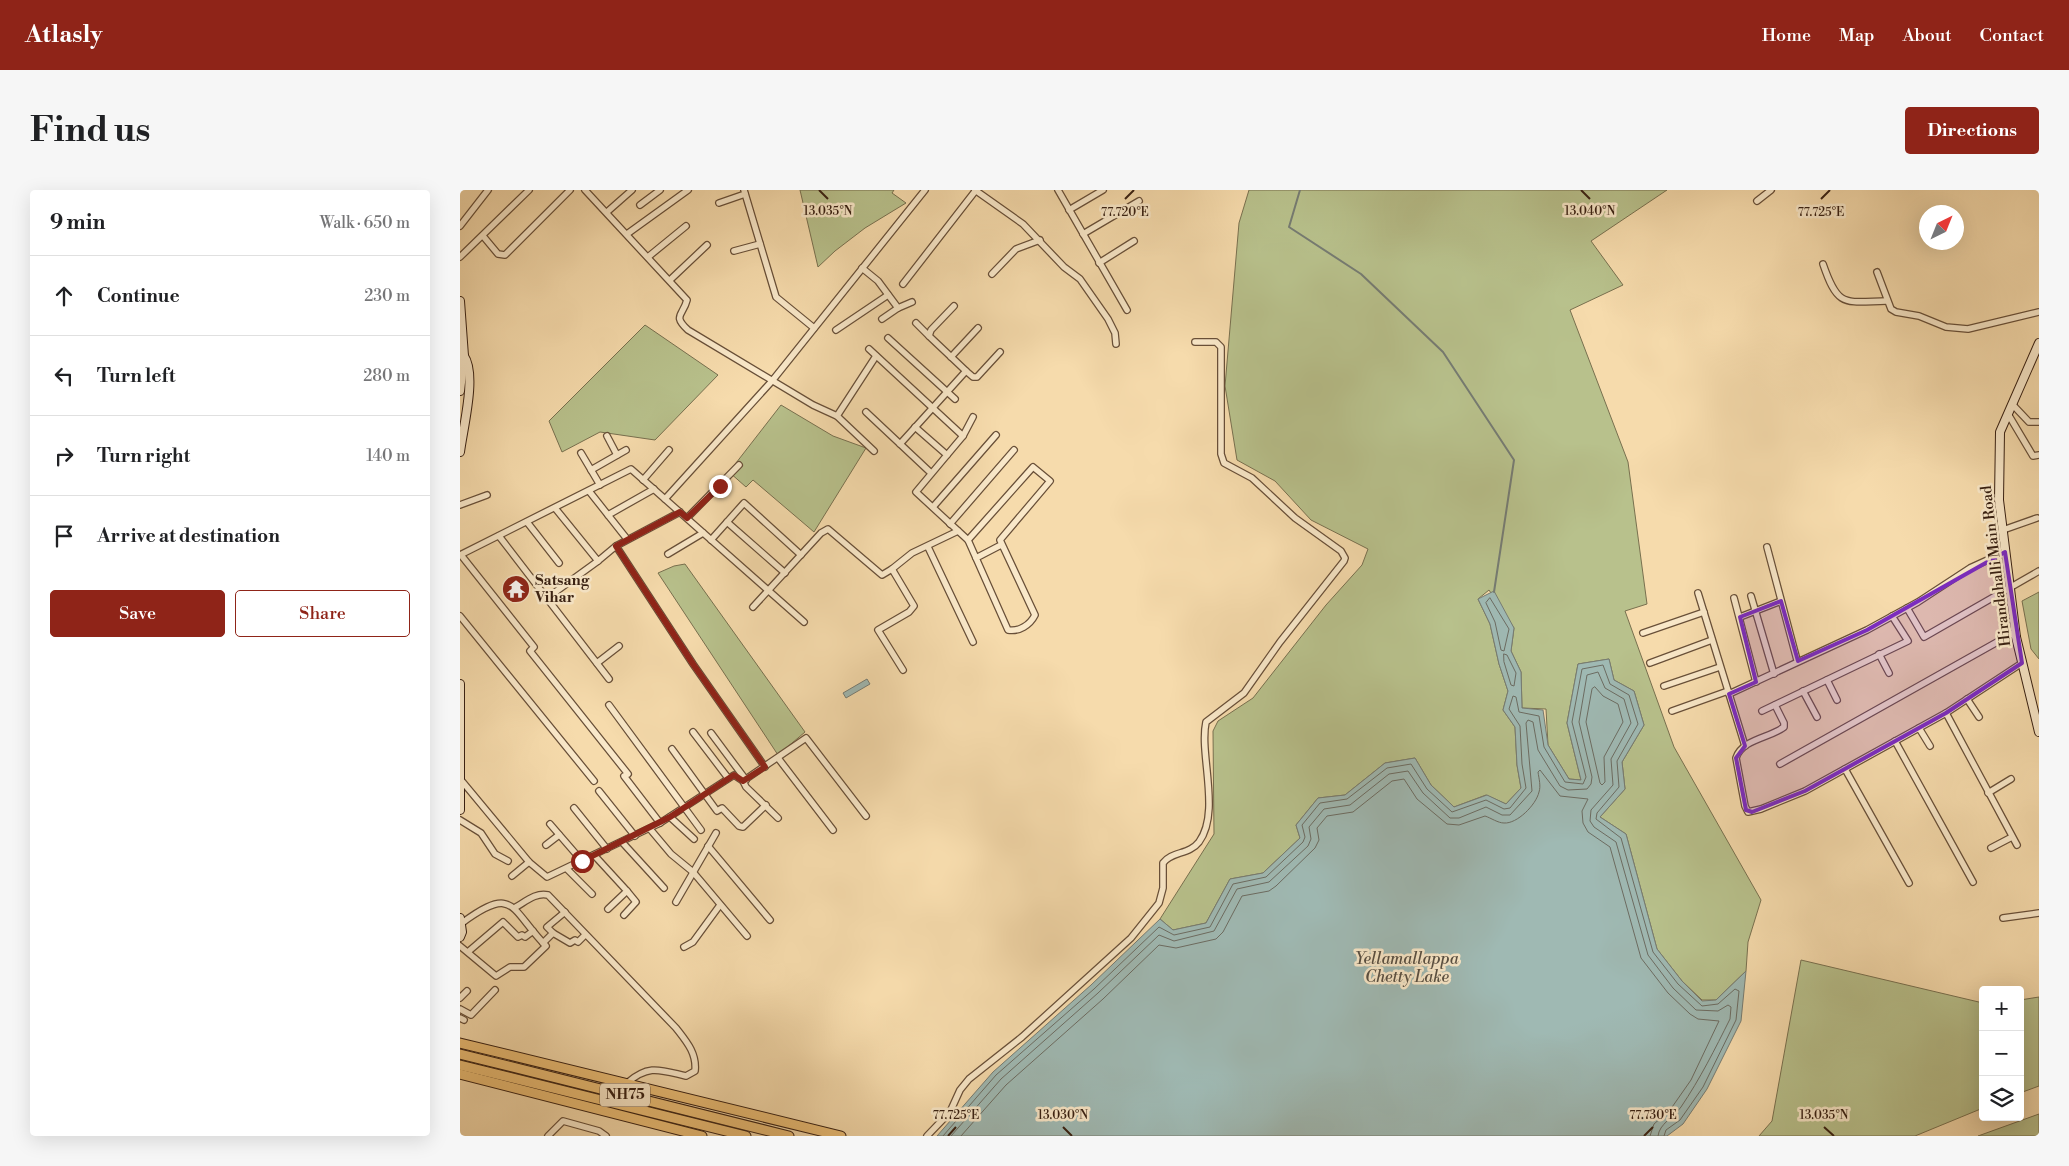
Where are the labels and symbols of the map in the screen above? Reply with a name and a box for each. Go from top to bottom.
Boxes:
text: 13.035°N [804,204,853,219]
text: 13.040°N [1565,204,1615,219]
text: 77.720°E [1101,205,1149,220]
text: 77.725°E [1798,205,1844,220]
north arrow [1919,205,1964,250]
route end [709,475,732,498]
street label: Hirandahalli Main Road [1977,484,2015,648]
place label: Satsang Vihar [534,571,590,607]
temple icon: Satsang Vihar [501,574,531,604]
route start [571,850,594,873]
water label: Yellamallappa Chetty Lake [1355,949,1459,987]
road number: NH75 [600,1084,650,1106]
text: 77.725°E [933,1108,979,1123]
text: 13.030°N [1038,1108,1088,1123]
text: 77.730°E [1629,1108,1677,1123]
text: 13.035°N [1800,1108,1849,1123]

